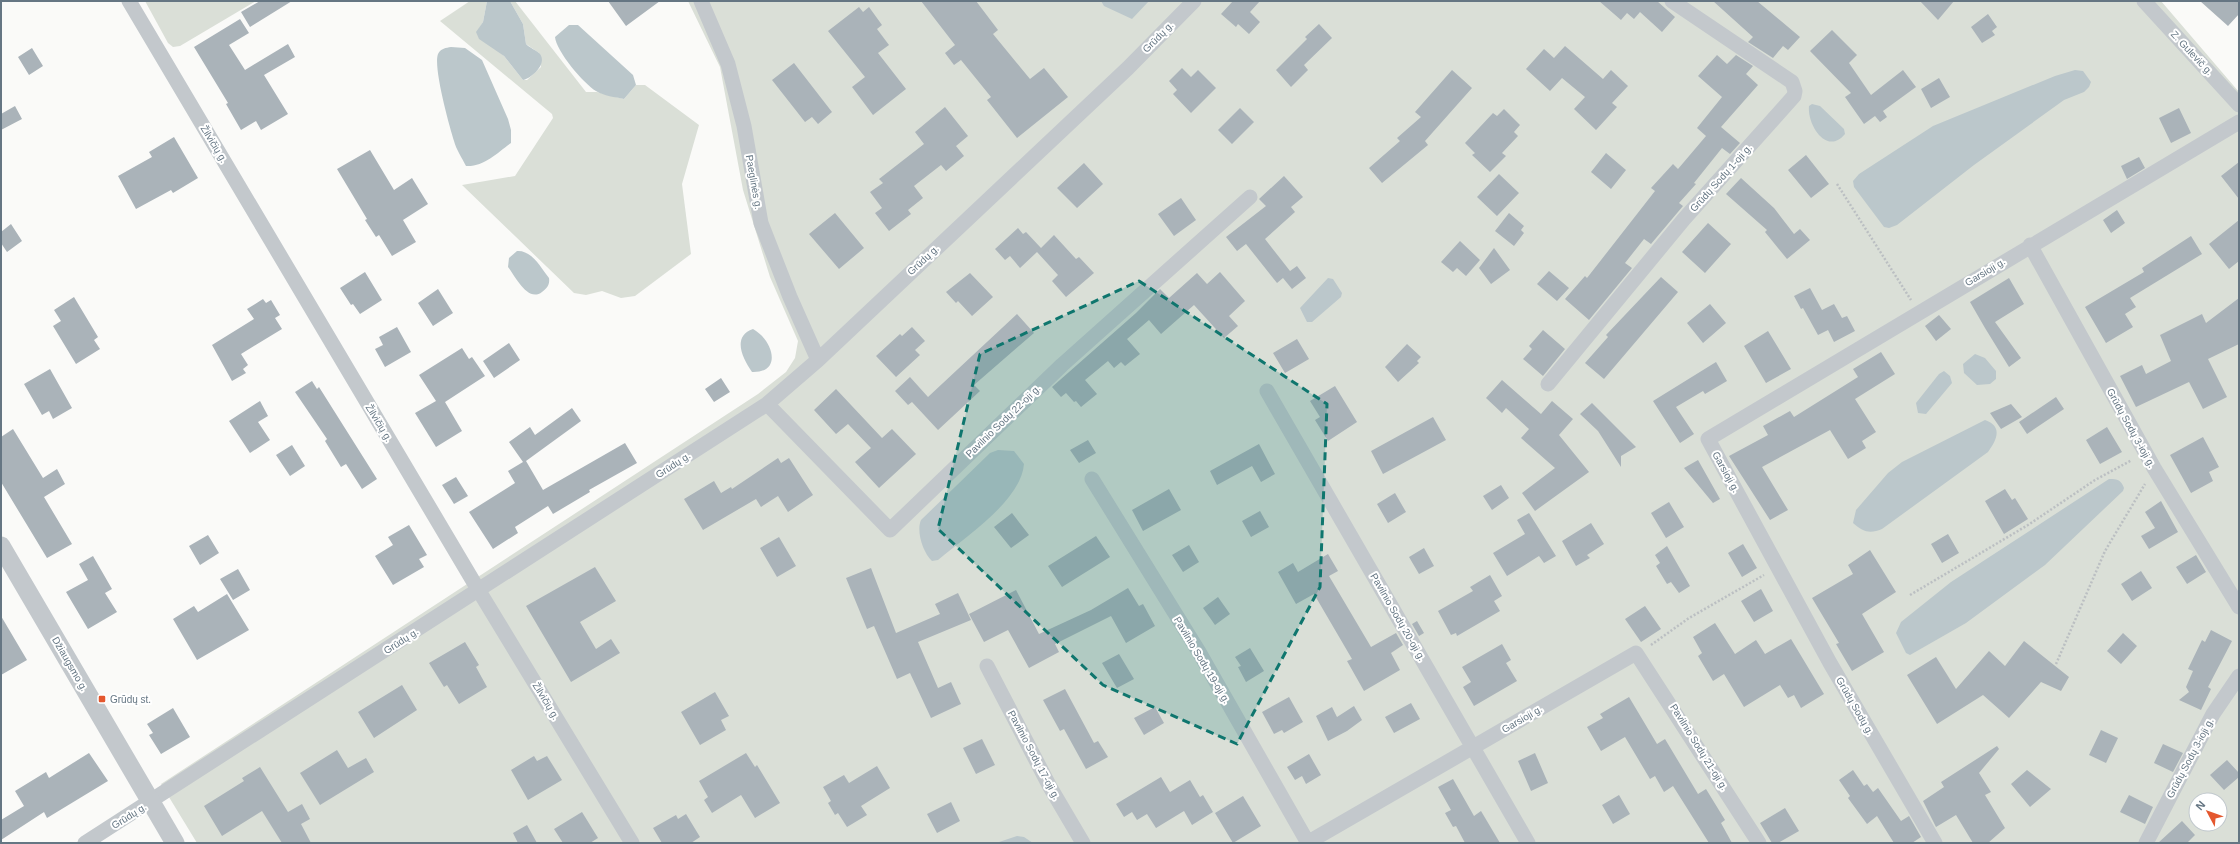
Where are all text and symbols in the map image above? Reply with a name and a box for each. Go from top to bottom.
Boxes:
street label: Grūdų g. [1140,19,1176,55]
street label: Z. Gulevič g. [2169,29,2215,77]
street label: Žilvičių g. [199,123,230,165]
street label: Grūdų Sodų 1-oji g. [1688,142,1754,214]
street label: Paeglinės g. [744,154,764,210]
street label: Grūdų g. [905,243,941,277]
street label: Garsioji g. [1963,256,2007,288]
street label: Pavilnio Sodų 22-oji g. [963,382,1043,460]
street label: Grūdų Sodų 3-ioji g. [2105,386,2157,470]
street label: Žilvičių g. [364,402,395,444]
street label: Grūdų g. [654,450,692,480]
street label: Garsioji g. [1710,450,1742,494]
street label: Pavilnio Sodų 20-oji g. [1368,571,1428,663]
street label: Pavilnio Sodų 19-oji g. [1172,615,1232,705]
street label: Grūdų g. [382,626,420,656]
street label: Džiaugsmo g. [50,635,90,693]
street label: Grūdų Sodų g. [1834,675,1876,737]
street label: Žilvičių g. [531,680,562,722]
marker: Grūdų st. [97,694,107,704]
place label: Grūdų st. [110,694,151,705]
street label: Pavilnio Sodų 21-oji g. [1668,702,1730,792]
street label: Garsioji g. [1500,703,1544,735]
street label: Pavilnio Sodų 17-oji g. [1006,708,1062,802]
street label: Grūdų Sodų 3-ioji g. [2164,716,2216,800]
north arrow [2188,792,2228,832]
text: N [2193,798,2208,812]
street label: Grūdų g. [110,801,148,831]

